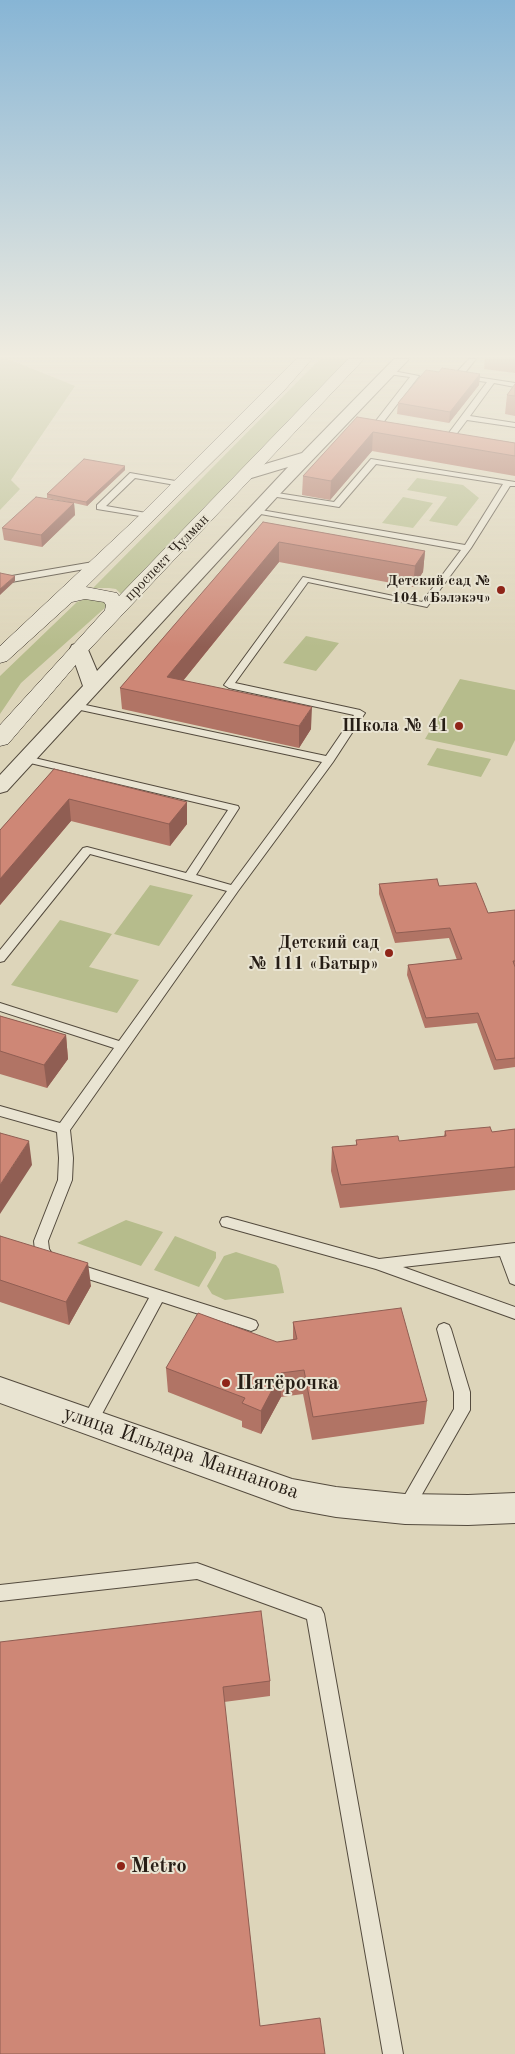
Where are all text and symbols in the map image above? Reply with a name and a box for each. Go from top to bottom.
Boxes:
street label: проспект Чулман [121,511,213,605]
place label: Детский сад № 104 «Бэлэкэч» [387,572,491,607]
marker: Детский сад № 104 «Бэлэкэч» [495,584,507,596]
place label: Школа № 41 [342,715,449,737]
marker: Школа № 41 [453,720,465,732]
place label: Детский сад № 111 «Батыр» [248,932,379,974]
marker: Детский сад № 111 «Батыр» [383,947,395,959]
place label: Пятёрочка [236,1370,339,1396]
marker: Пятёрочка [220,1377,232,1389]
street label: улица Ильдара Маннанова [60,1401,302,1505]
place label: Metro [131,1853,187,1879]
marker: Metro [115,1860,127,1872]

